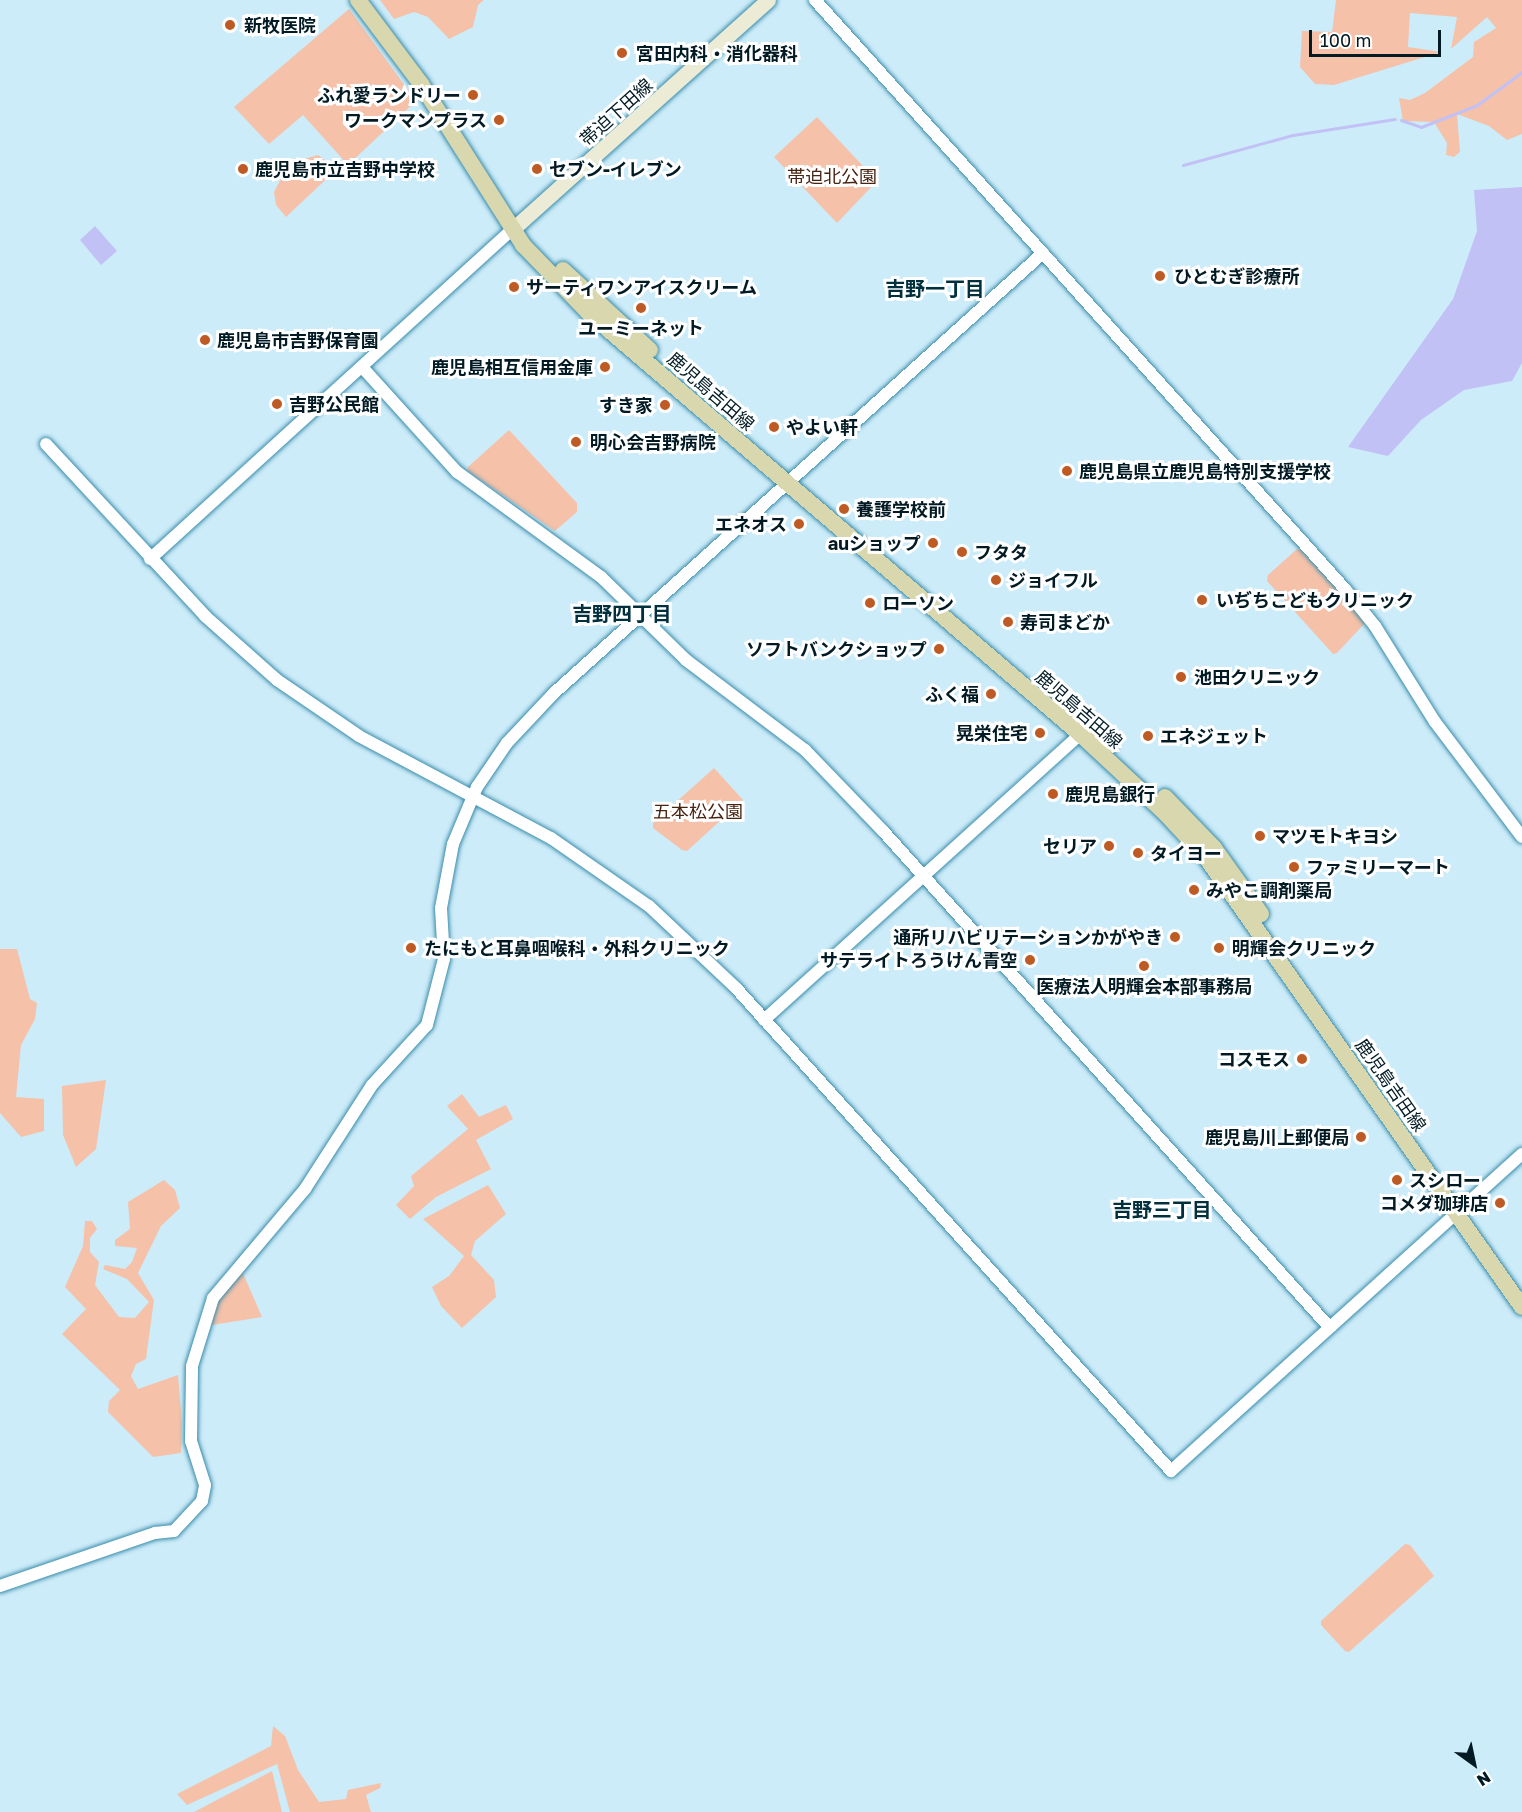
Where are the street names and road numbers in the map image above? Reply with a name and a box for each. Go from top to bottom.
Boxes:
street label: 帯迫下田線 [575,74,657,150]
street label: 鹿児島吉田線 [663,347,759,435]
street label: 鹿児島吉田線 [1031,665,1127,753]
street label: 鹿児島吉田線 [1351,1035,1431,1135]

